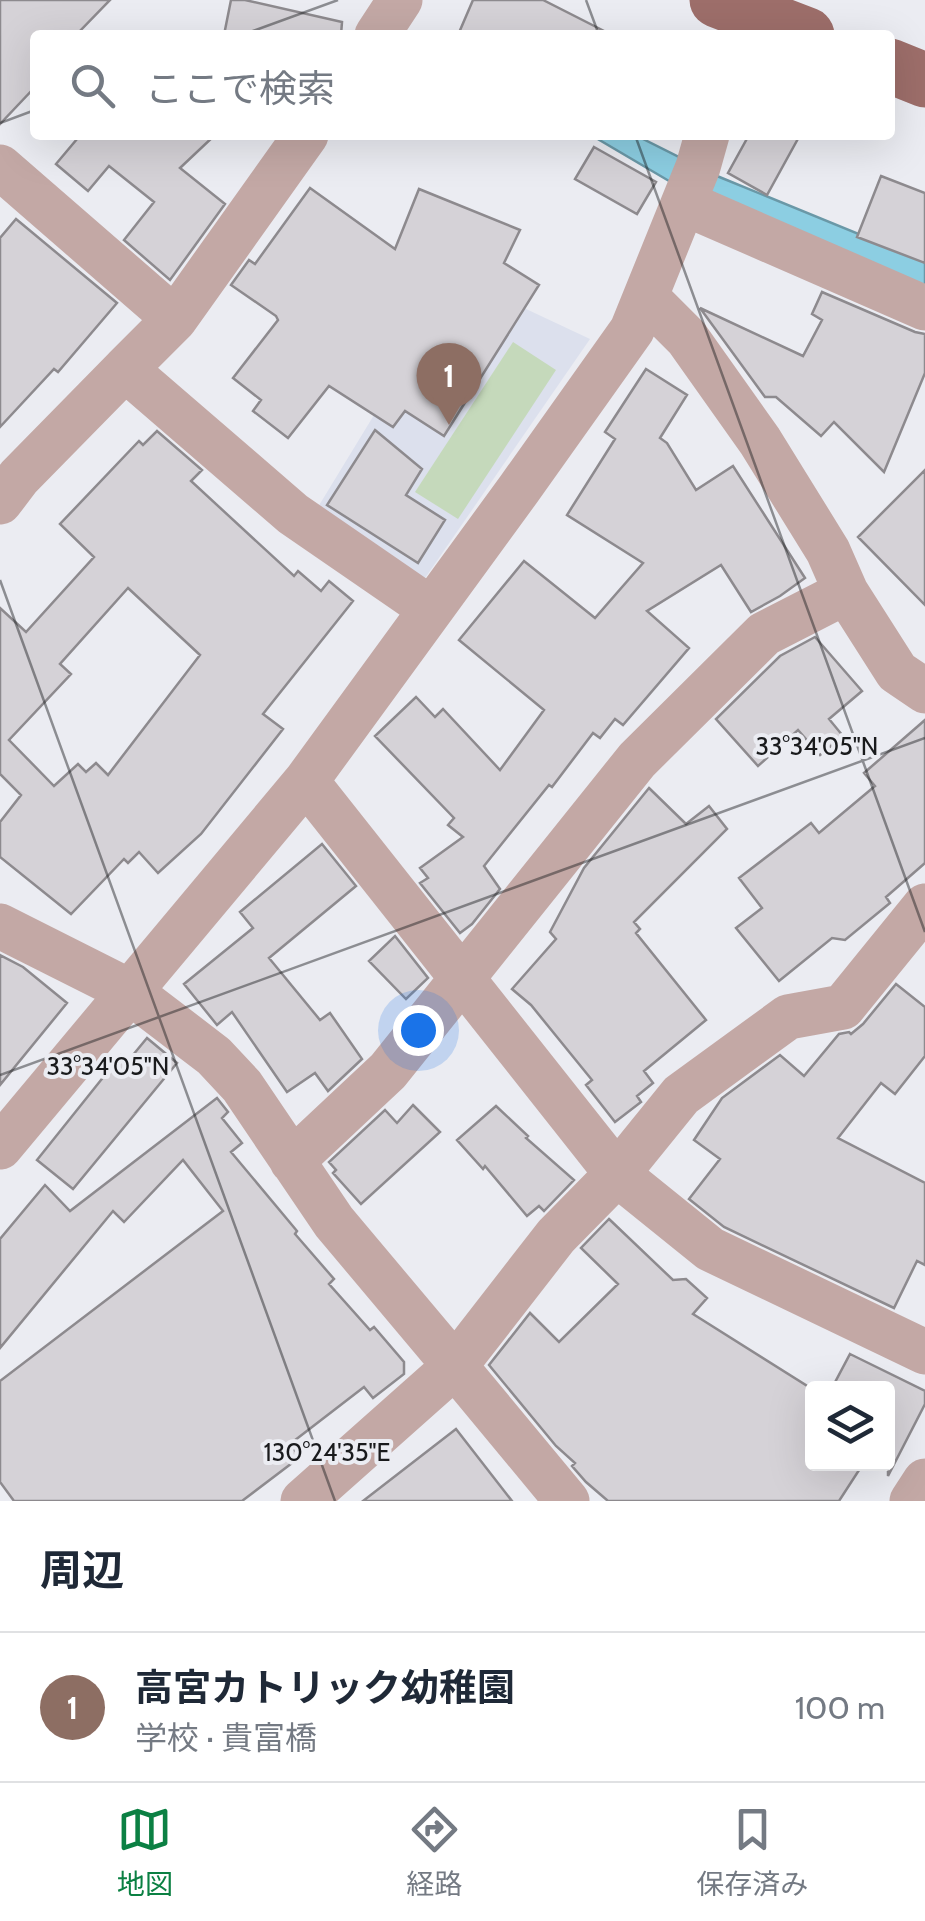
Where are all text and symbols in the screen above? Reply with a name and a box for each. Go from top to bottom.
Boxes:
search box [30,30,895,140]
icon: search [65,58,120,113]
text: ここで検索 [145,65,335,112]
pin: 1 [416,342,482,425]
text: 33°34'05"N [756,731,878,761]
your location [393,1005,444,1056]
text: 33°34'05"N [47,1051,169,1081]
map controls [805,1381,895,1471]
button: layers [805,1381,895,1471]
text: 130°24'35"E [264,1437,390,1467]
text: 周辺 [40,1544,124,1596]
text: 高宮カトリック幼稚園 [135,1664,515,1711]
text: 1 [67,1688,78,1727]
text: 100 m [795,1688,885,1727]
text: 学校 · 貴富橋 [135,1718,317,1757]
tab: 地図 [117,1802,173,1902]
tab: 経路 [406,1802,462,1902]
tab: 保存済み [696,1802,808,1902]

